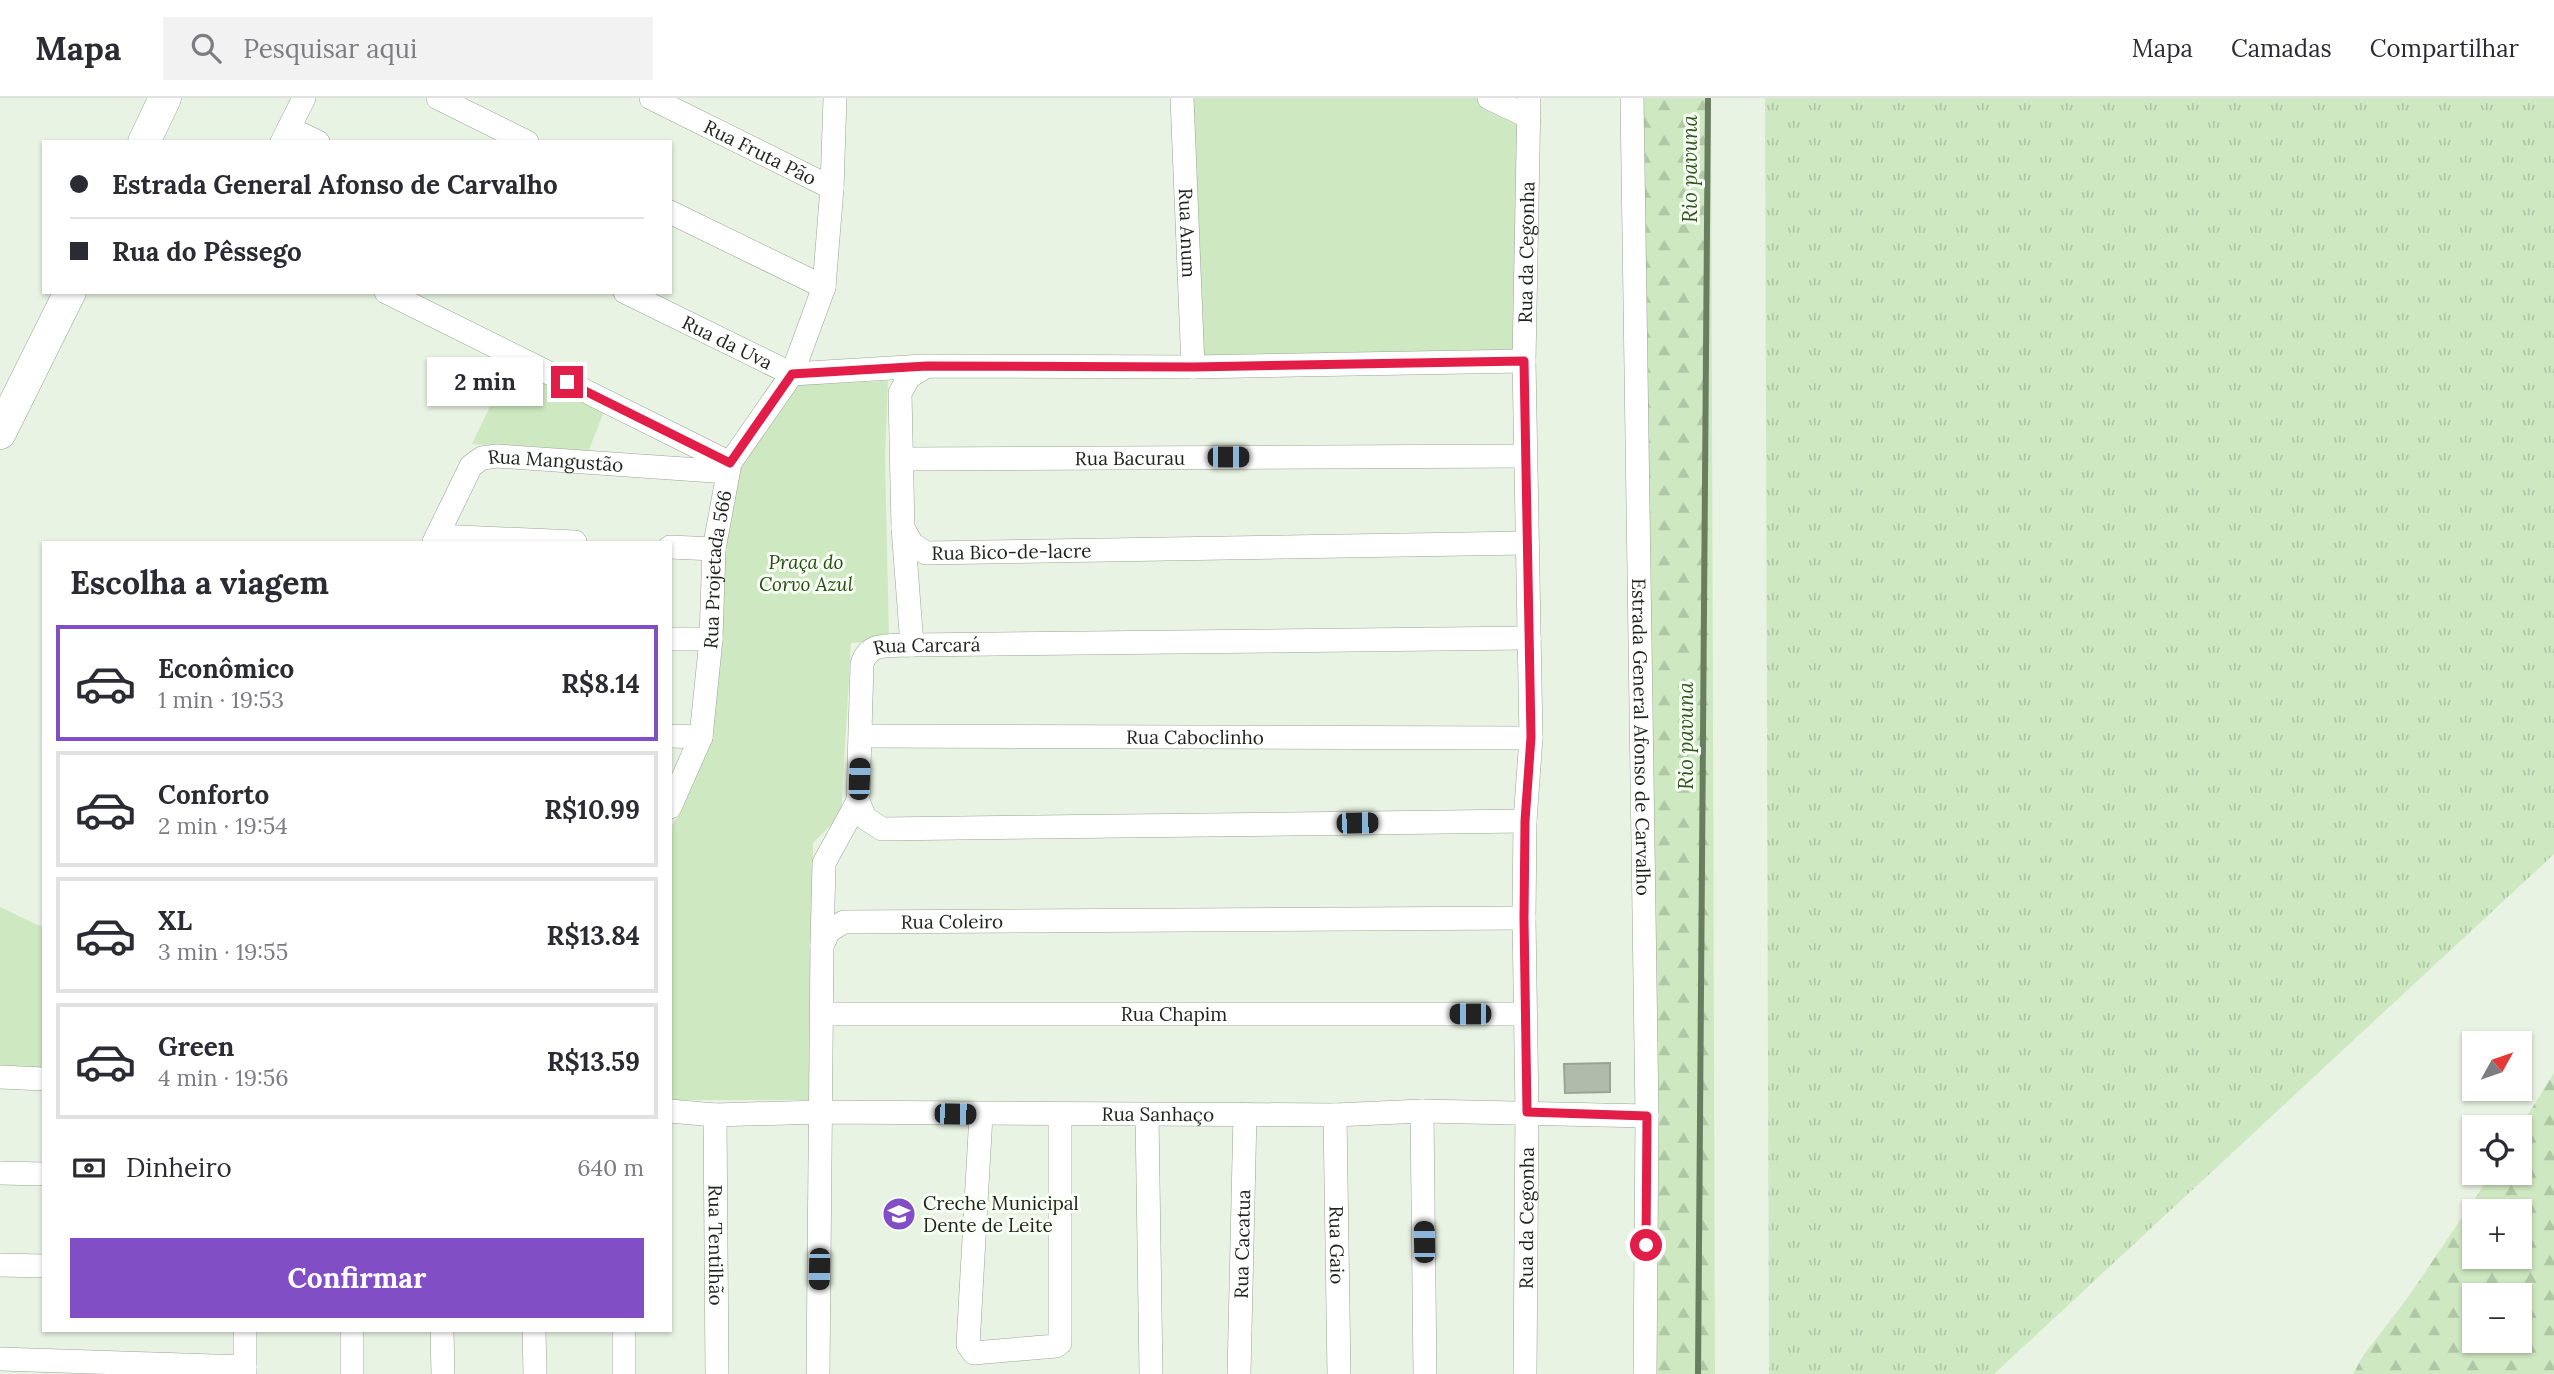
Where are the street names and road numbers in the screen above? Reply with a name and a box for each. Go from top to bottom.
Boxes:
street label: Rua Fruta Pão [700,114,820,190]
street label: Rua da Cegonha [1513,181,1539,324]
street label: Rua Anum [1174,187,1201,278]
street label: Rua da Uva [678,310,777,375]
street label: Rua Mangustão [486,444,624,477]
street label: Rua Bacurau [1075,446,1185,470]
street label: Rua Projetada 566 [698,488,737,650]
street label: Rua Bico-de-lacre [931,538,1092,565]
street label: Estrada General Afonso de Carvalho [1627,578,1656,896]
street label: Rua Carcará [871,632,981,660]
street label: Rua Caboclinho [1126,725,1264,749]
street label: Rua Coleiro [901,909,1003,934]
street label: Rua Chapim [1121,1002,1227,1026]
street label: Rua Sanhaço [1101,1102,1214,1126]
street label: Rua da Cegonha [1514,1147,1539,1289]
street label: Rua Tentilhão [704,1184,728,1306]
street label: Rua Cacatua [1229,1189,1255,1299]
street label: Rua Gaio [1324,1205,1350,1285]

